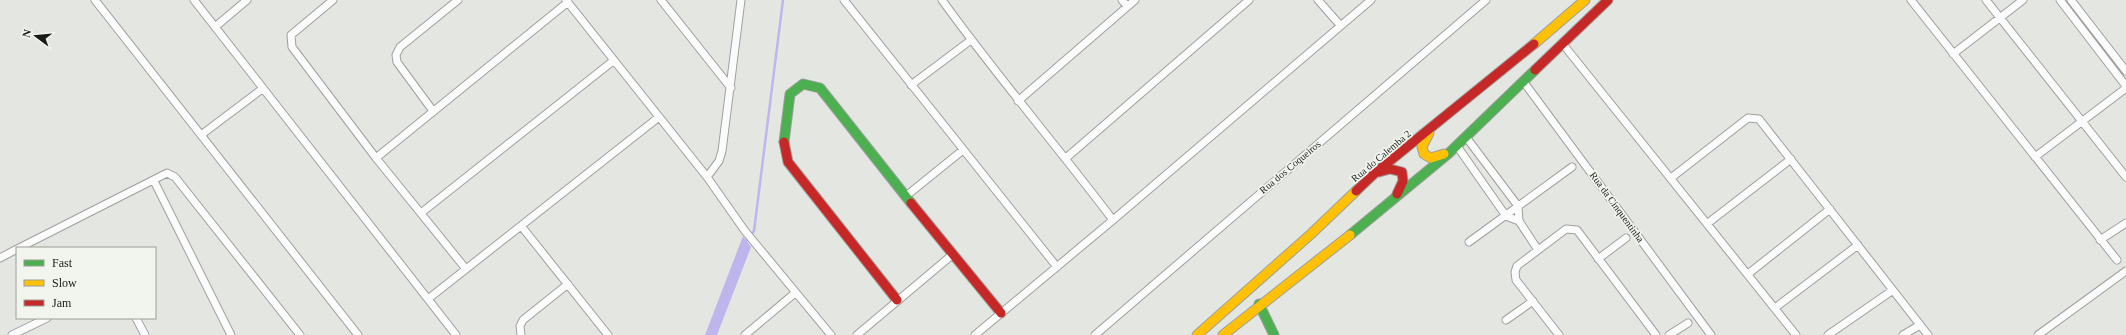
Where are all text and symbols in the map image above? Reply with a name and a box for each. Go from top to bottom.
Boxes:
north arrow [16,16,56,56]
text: N [20,28,33,39]
street label: Rua do Calemba 2 [1349,128,1413,184]
street label: Rua dos Coqueiros [1257,138,1323,196]
street label: Rua da Cinquentinha [1588,170,1647,245]
legend [16,247,156,319]
text: Fast [52,256,73,270]
text: Slow [52,276,77,290]
text: Jam [52,296,72,310]

